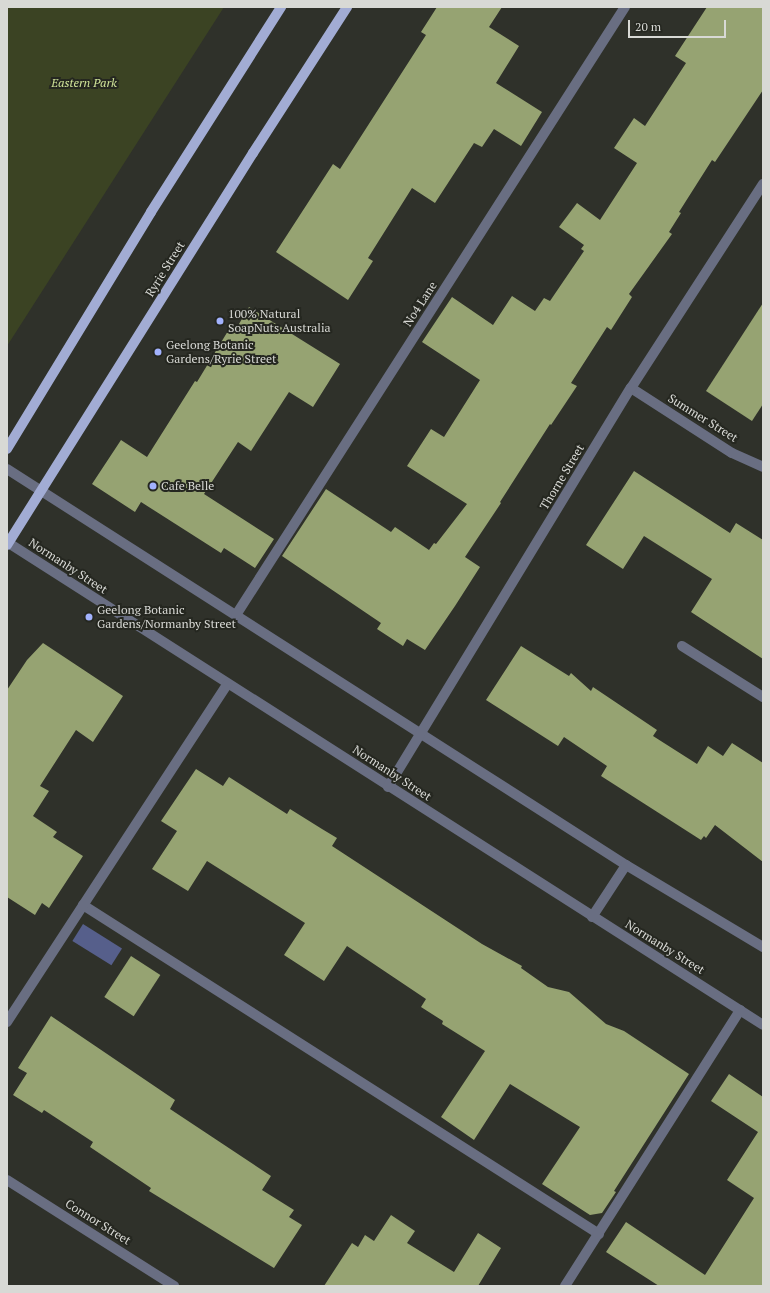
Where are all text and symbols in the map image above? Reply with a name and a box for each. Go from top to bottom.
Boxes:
scale bar [630,12,728,38]
text: 20 m [635,19,661,34]
park label: Eastern Park [51,76,117,90]
street label: Ryrie Street [142,239,188,299]
street label: No4 Lane [400,279,440,329]
place label: 100% Natural SoapNuts Australia [228,307,331,335]
marker: 100% Natural SoapNuts Australia [215,316,225,326]
place label: Geelong Botanic Gardens/Ryrie Street [166,338,277,366]
marker: Geelong Botanic Gardens/Ryrie Street [153,347,163,357]
street label: Summer Street [665,391,741,445]
street label: Thorne Street [537,442,587,512]
place label: Cafe Belle [161,479,214,493]
marker: Cafe Belle [148,481,158,491]
street label: Normanby Street [26,535,110,597]
place label: Geelong Botanic Gardens/Normanby Street [97,603,236,631]
marker: Geelong Botanic Gardens/Normanby Street [84,612,94,622]
street label: Normanby Street [350,742,434,804]
street label: Normanby Street [623,917,707,977]
street label: Connor Street [63,1196,133,1248]

